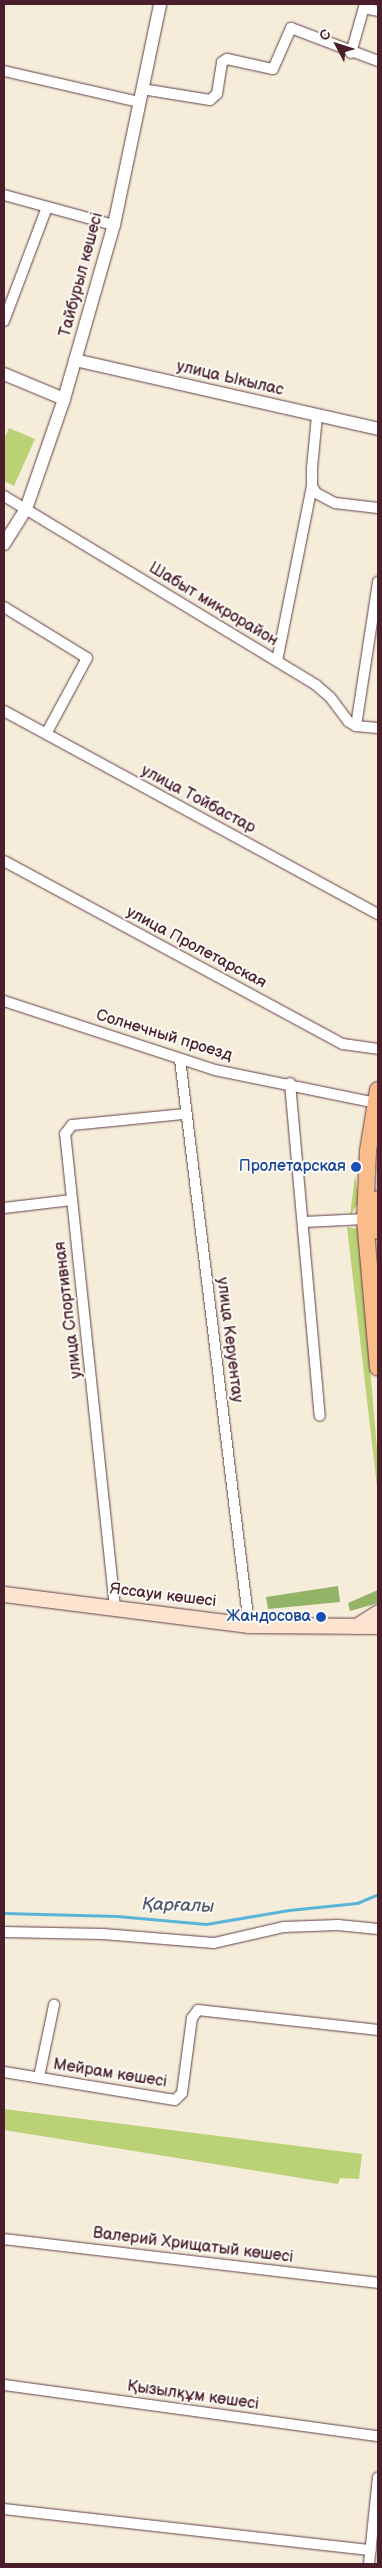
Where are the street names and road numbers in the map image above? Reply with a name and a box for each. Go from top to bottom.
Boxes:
street label: Тайбурыл көшесі [56,211,108,339]
street label: улица Ыкылас [175,357,285,401]
street label: Шабыт микрорайон [145,559,281,651]
street label: улица Тойбастар [137,762,259,838]
street label: улица Пролетарская [123,903,269,993]
street label: Солнечный проезд [94,1006,234,1066]
street label: улица Спортивная [51,1240,87,1380]
street label: улица Керуентау [212,1276,246,1404]
street label: Яссауи көшесі [109,1580,217,1612]
street label: Мейрам көшесі [52,2056,168,2092]
street label: Валерий Хрищатый көшесі [92,2224,294,2268]
street label: Қызылқұм көшесі [126,2377,260,2415]

